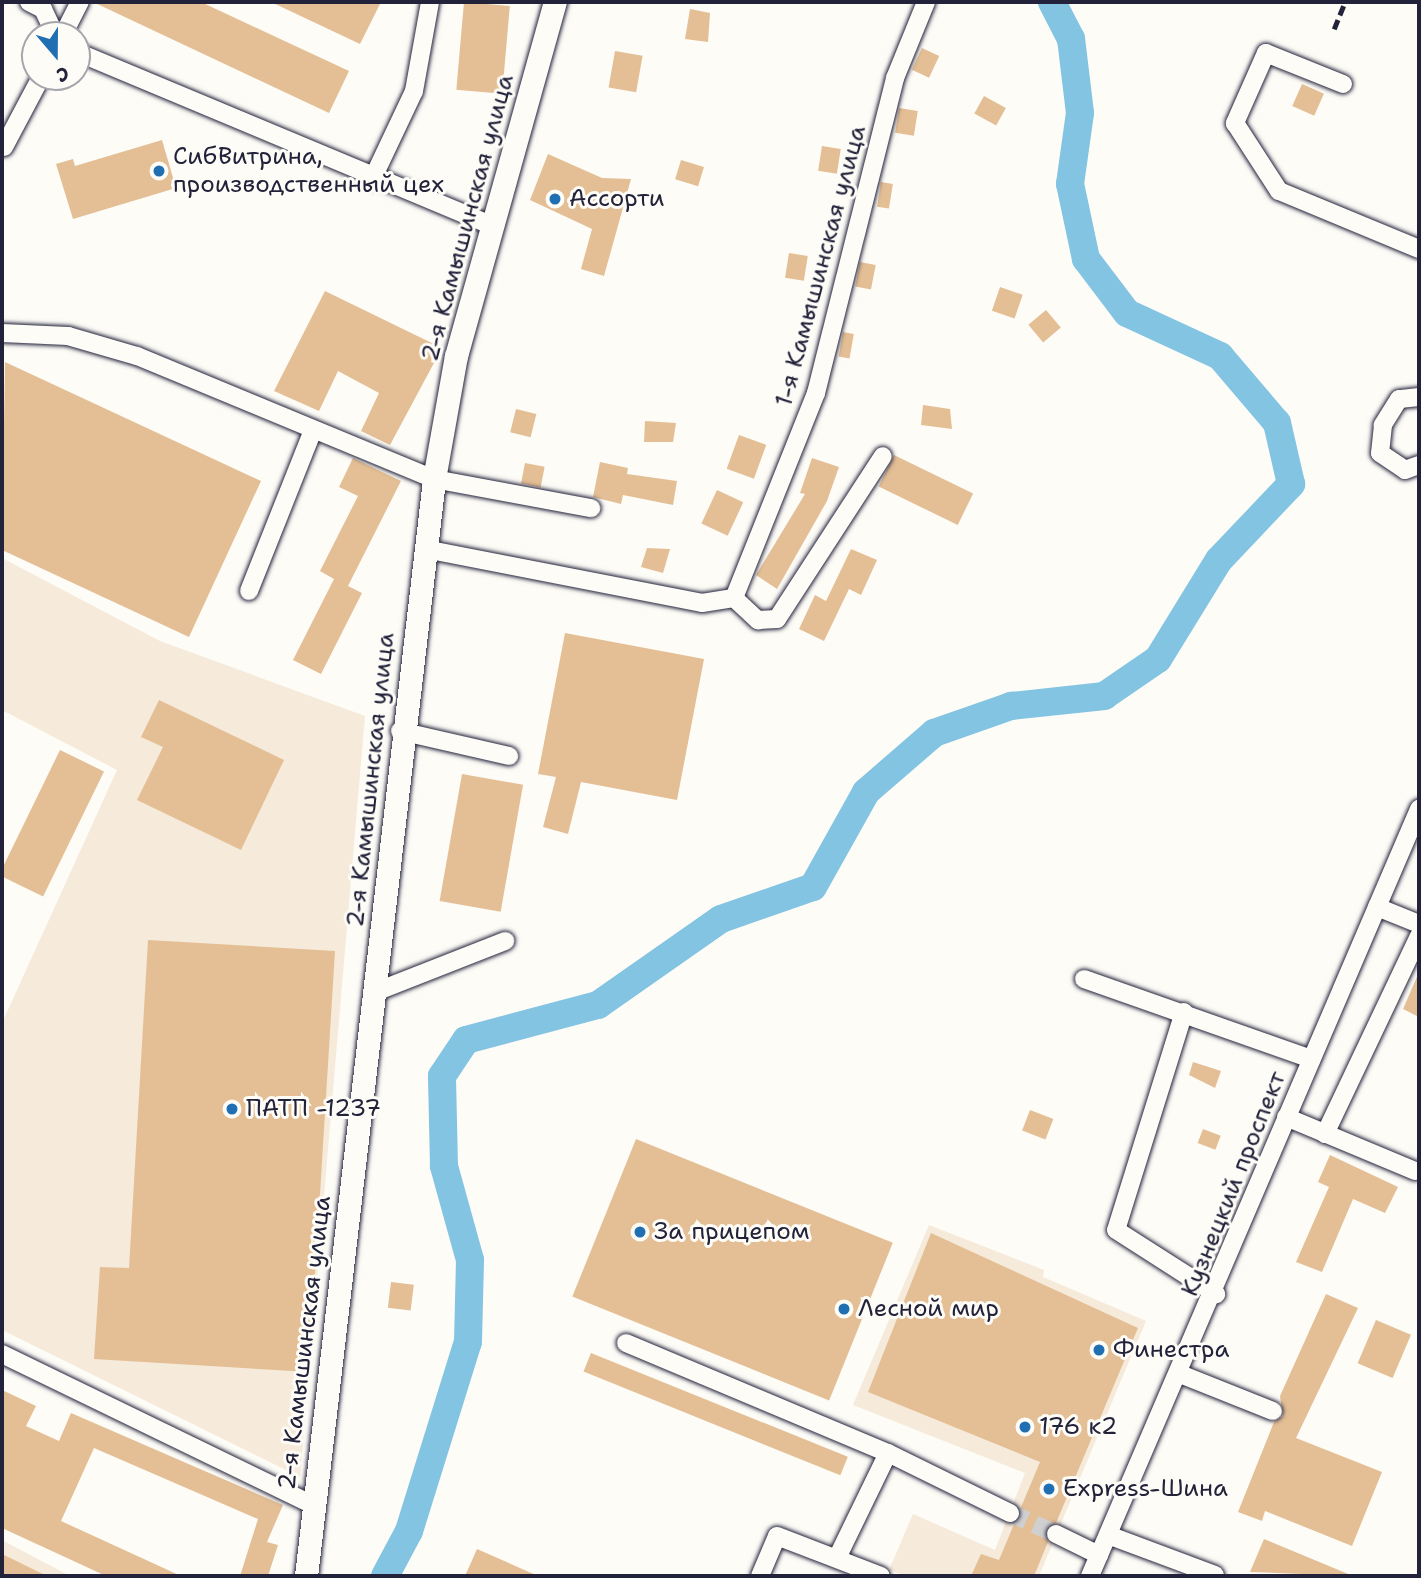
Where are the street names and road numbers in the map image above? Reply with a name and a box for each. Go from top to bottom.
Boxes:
street label: 2-я Камышинская улица [416,71,520,365]
street label: 1-я Камышинская улица [770,122,872,410]
street label: 2-я Камышинская улица [341,631,401,929]
street label: Кузнецкий проспект [1176,1067,1292,1301]
street label: 2-я Камышинская улица [273,1194,337,1492]

